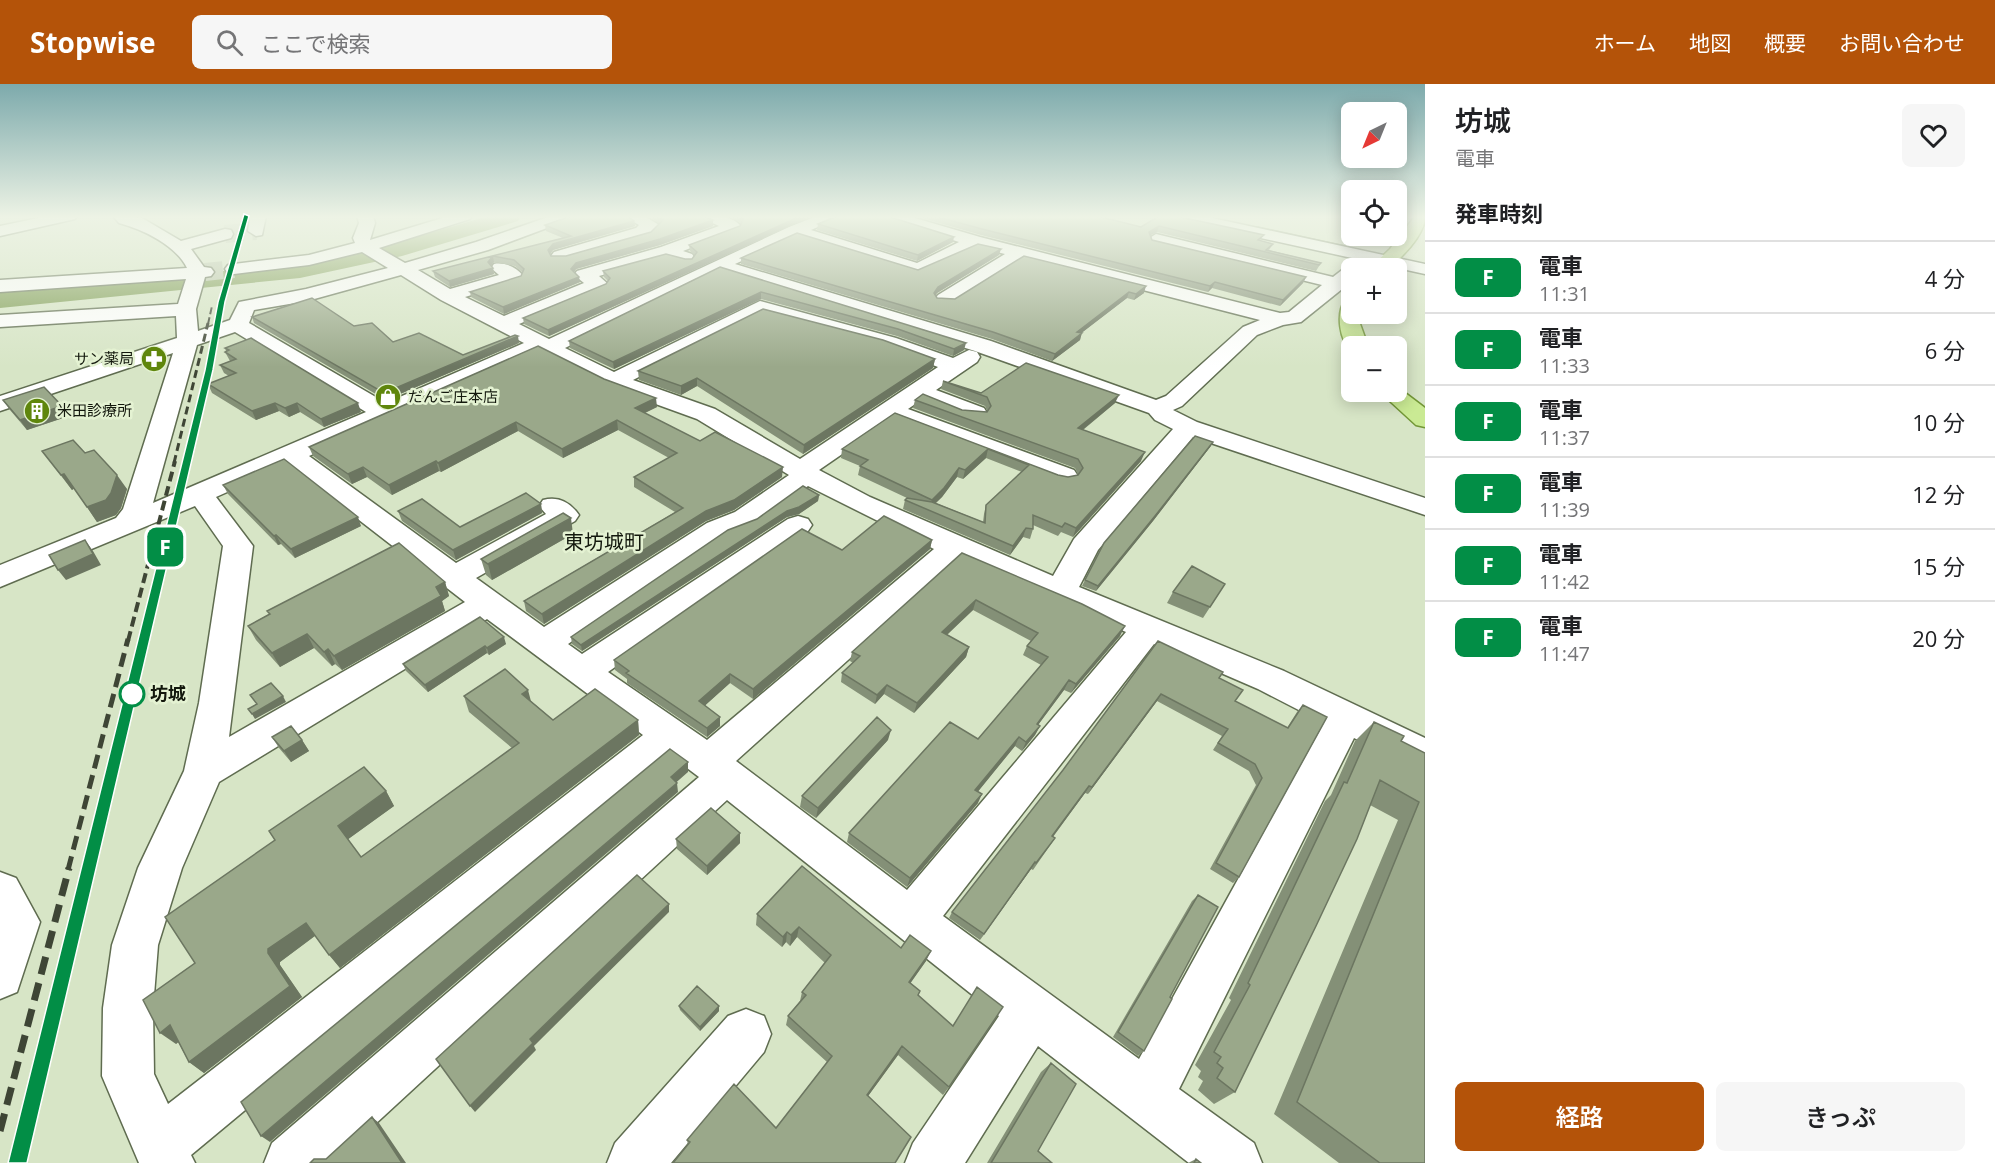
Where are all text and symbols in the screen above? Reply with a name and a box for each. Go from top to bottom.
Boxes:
search box [192,15,612,69]
text: Stopwise [30,23,156,61]
icon: search [213,26,246,59]
text: ここで検索 [261,28,371,58]
text: ホーム [1594,29,1656,57]
text: 地図 [1689,29,1731,57]
text: 概要 [1764,29,1806,57]
text: お問い合わせ [1839,29,1965,57]
text: 坊城 [1455,101,1511,139]
north arrow [1341,102,1407,168]
map controls [1341,102,1407,402]
button: heart [1902,104,1965,167]
text: 電車 [1455,145,1495,172]
button: locate [1341,180,1407,246]
text: 発車時刻 [1455,198,1543,228]
text: 電車 [1539,250,1583,280]
button: + [1341,258,1407,324]
text: F [1482,263,1494,291]
text: 4 分 [1925,263,1965,293]
text: 11:31 [1539,280,1590,307]
text: 電車 [1539,322,1583,352]
text: F [1482,335,1494,363]
text: 6 分 [1925,335,1965,365]
button: − [1341,336,1407,402]
pharmacy icon: サン薬局 [139,344,169,374]
place label: サン薬局 [74,348,134,368]
text: 11:33 [1539,352,1590,379]
shop icon: だんご庄本店 [373,382,403,412]
place label: だんご庄本店 [408,386,498,406]
text: 電車 [1539,394,1583,424]
building icon: 米田診療所 [22,396,52,426]
place label: 米田診療所 [57,400,132,420]
text: F [1482,407,1494,435]
text: 10 分 [1912,407,1965,437]
text: 11:37 [1539,424,1590,451]
text: 電車 [1539,466,1583,496]
text: F [1482,479,1494,507]
text: 12 分 [1912,479,1965,509]
text: 11:39 [1539,496,1590,523]
line badge: F [146,528,184,566]
district label: 東坊城町 [564,528,644,555]
text: F [159,533,171,561]
text: 電車 [1539,538,1583,568]
text: F [1482,551,1494,579]
text: 15 分 [1912,551,1965,581]
text: 11:42 [1539,568,1590,595]
text: 電車 [1539,610,1583,640]
text: F [1482,623,1494,651]
text: 20 分 [1912,623,1965,653]
text: 11:47 [1539,640,1590,667]
marker: 坊城 [119,681,145,707]
place label: 坊城 [150,681,186,705]
button: 経路 [1455,1082,1704,1151]
button: きっぷ [1716,1082,1965,1151]

